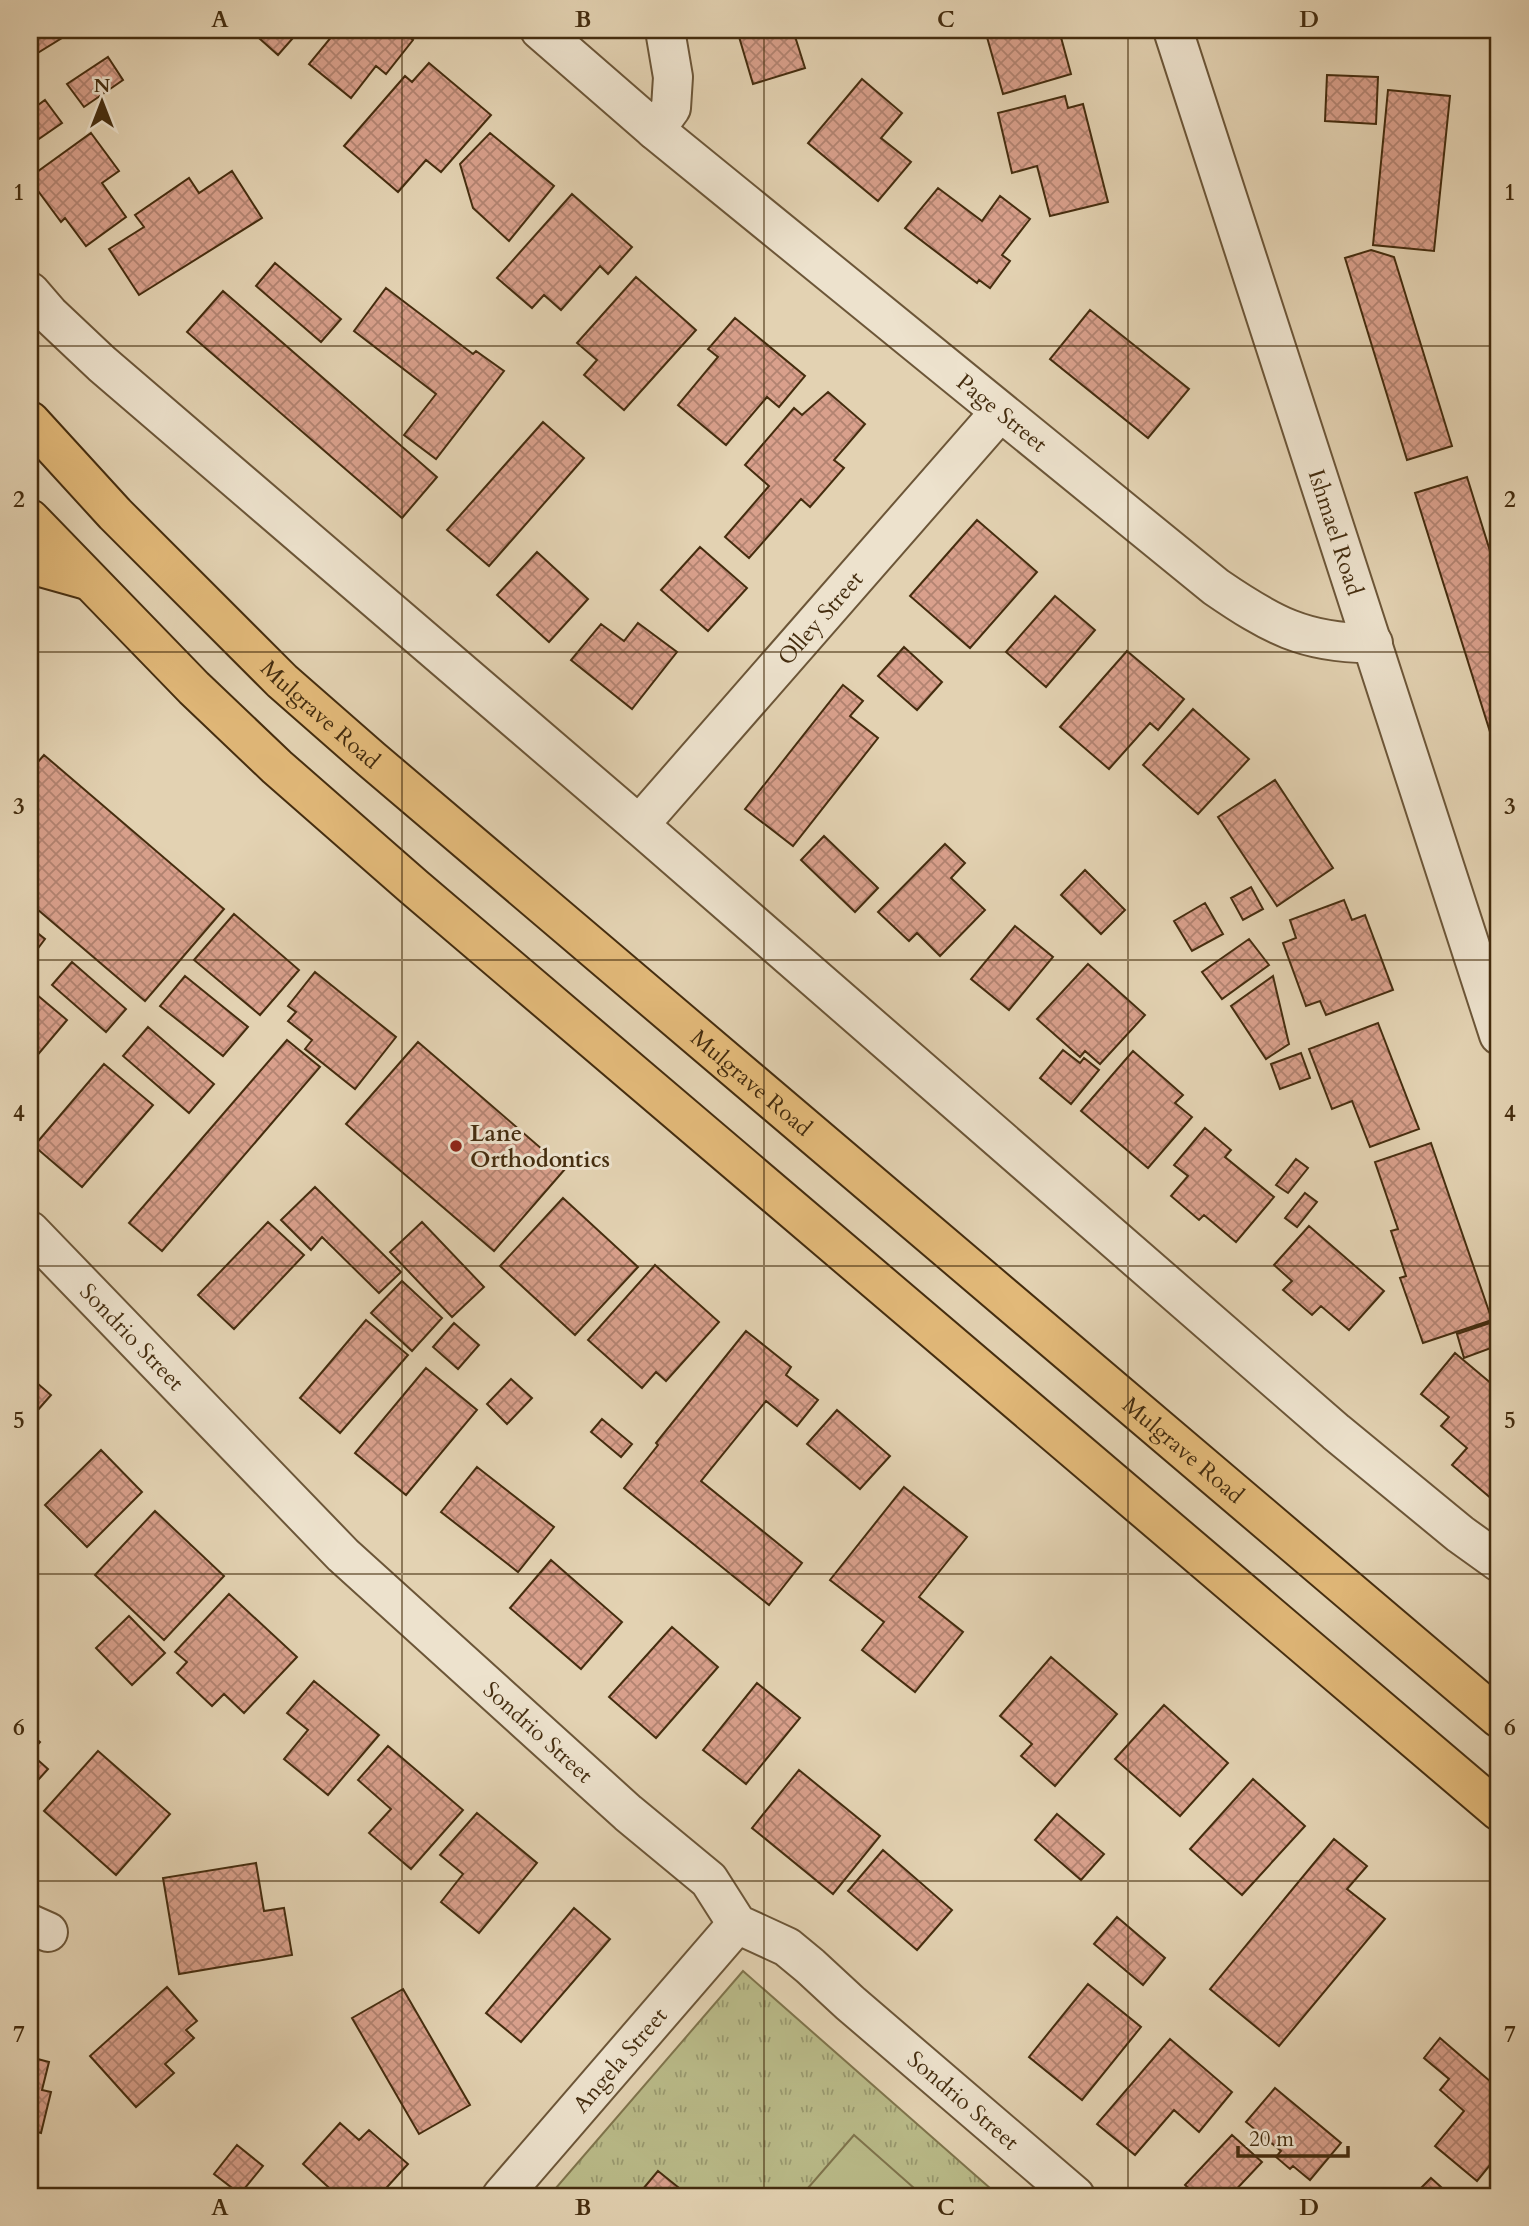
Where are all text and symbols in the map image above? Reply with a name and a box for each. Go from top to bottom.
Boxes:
text: A [211,4,229,35]
text: B [575,4,591,35]
text: C [937,4,955,35]
text: D [1299,4,1319,35]
north arrow [66,66,136,136]
text: N [94,73,111,99]
text: 1 [13,177,25,208]
text: 1 [1504,177,1516,208]
street label: Page Street [950,366,1054,459]
street label: Ishmael Road [1301,465,1371,600]
text: 2 [13,484,25,515]
text: 2 [1504,484,1516,515]
street label: Olley Street [770,564,870,672]
street label: Mulgrave Road [254,653,387,776]
text: 3 [13,791,25,822]
text: 3 [1504,791,1516,822]
street label: Mulgrave Road [684,1022,819,1143]
text: 4 [13,1098,25,1129]
text: 4 [1504,1098,1516,1129]
place label: Lane Orthodontics [470,1118,610,1175]
marker: Lane Orthodontics [448,1138,464,1154]
street label: Sondrio Street [73,1276,191,1397]
street label: Mulgrave Road [1116,1389,1251,1511]
text: 5 [13,1405,25,1436]
text: 5 [1504,1405,1516,1436]
street label: Sondrio Street [477,1674,600,1790]
text: 6 [13,1712,25,1743]
text: 6 [1504,1712,1516,1743]
street label: Angela Street [565,2000,674,2119]
text: 7 [13,2019,25,2050]
text: 7 [1504,2019,1516,2050]
street label: Sondrio Street [901,2044,1026,2157]
scale bar [1238,2114,1349,2158]
text: 20 m [1249,2125,1294,2154]
text: A [211,2192,229,2223]
text: B [575,2192,591,2223]
text: C [937,2192,955,2223]
text: D [1299,2192,1319,2223]

